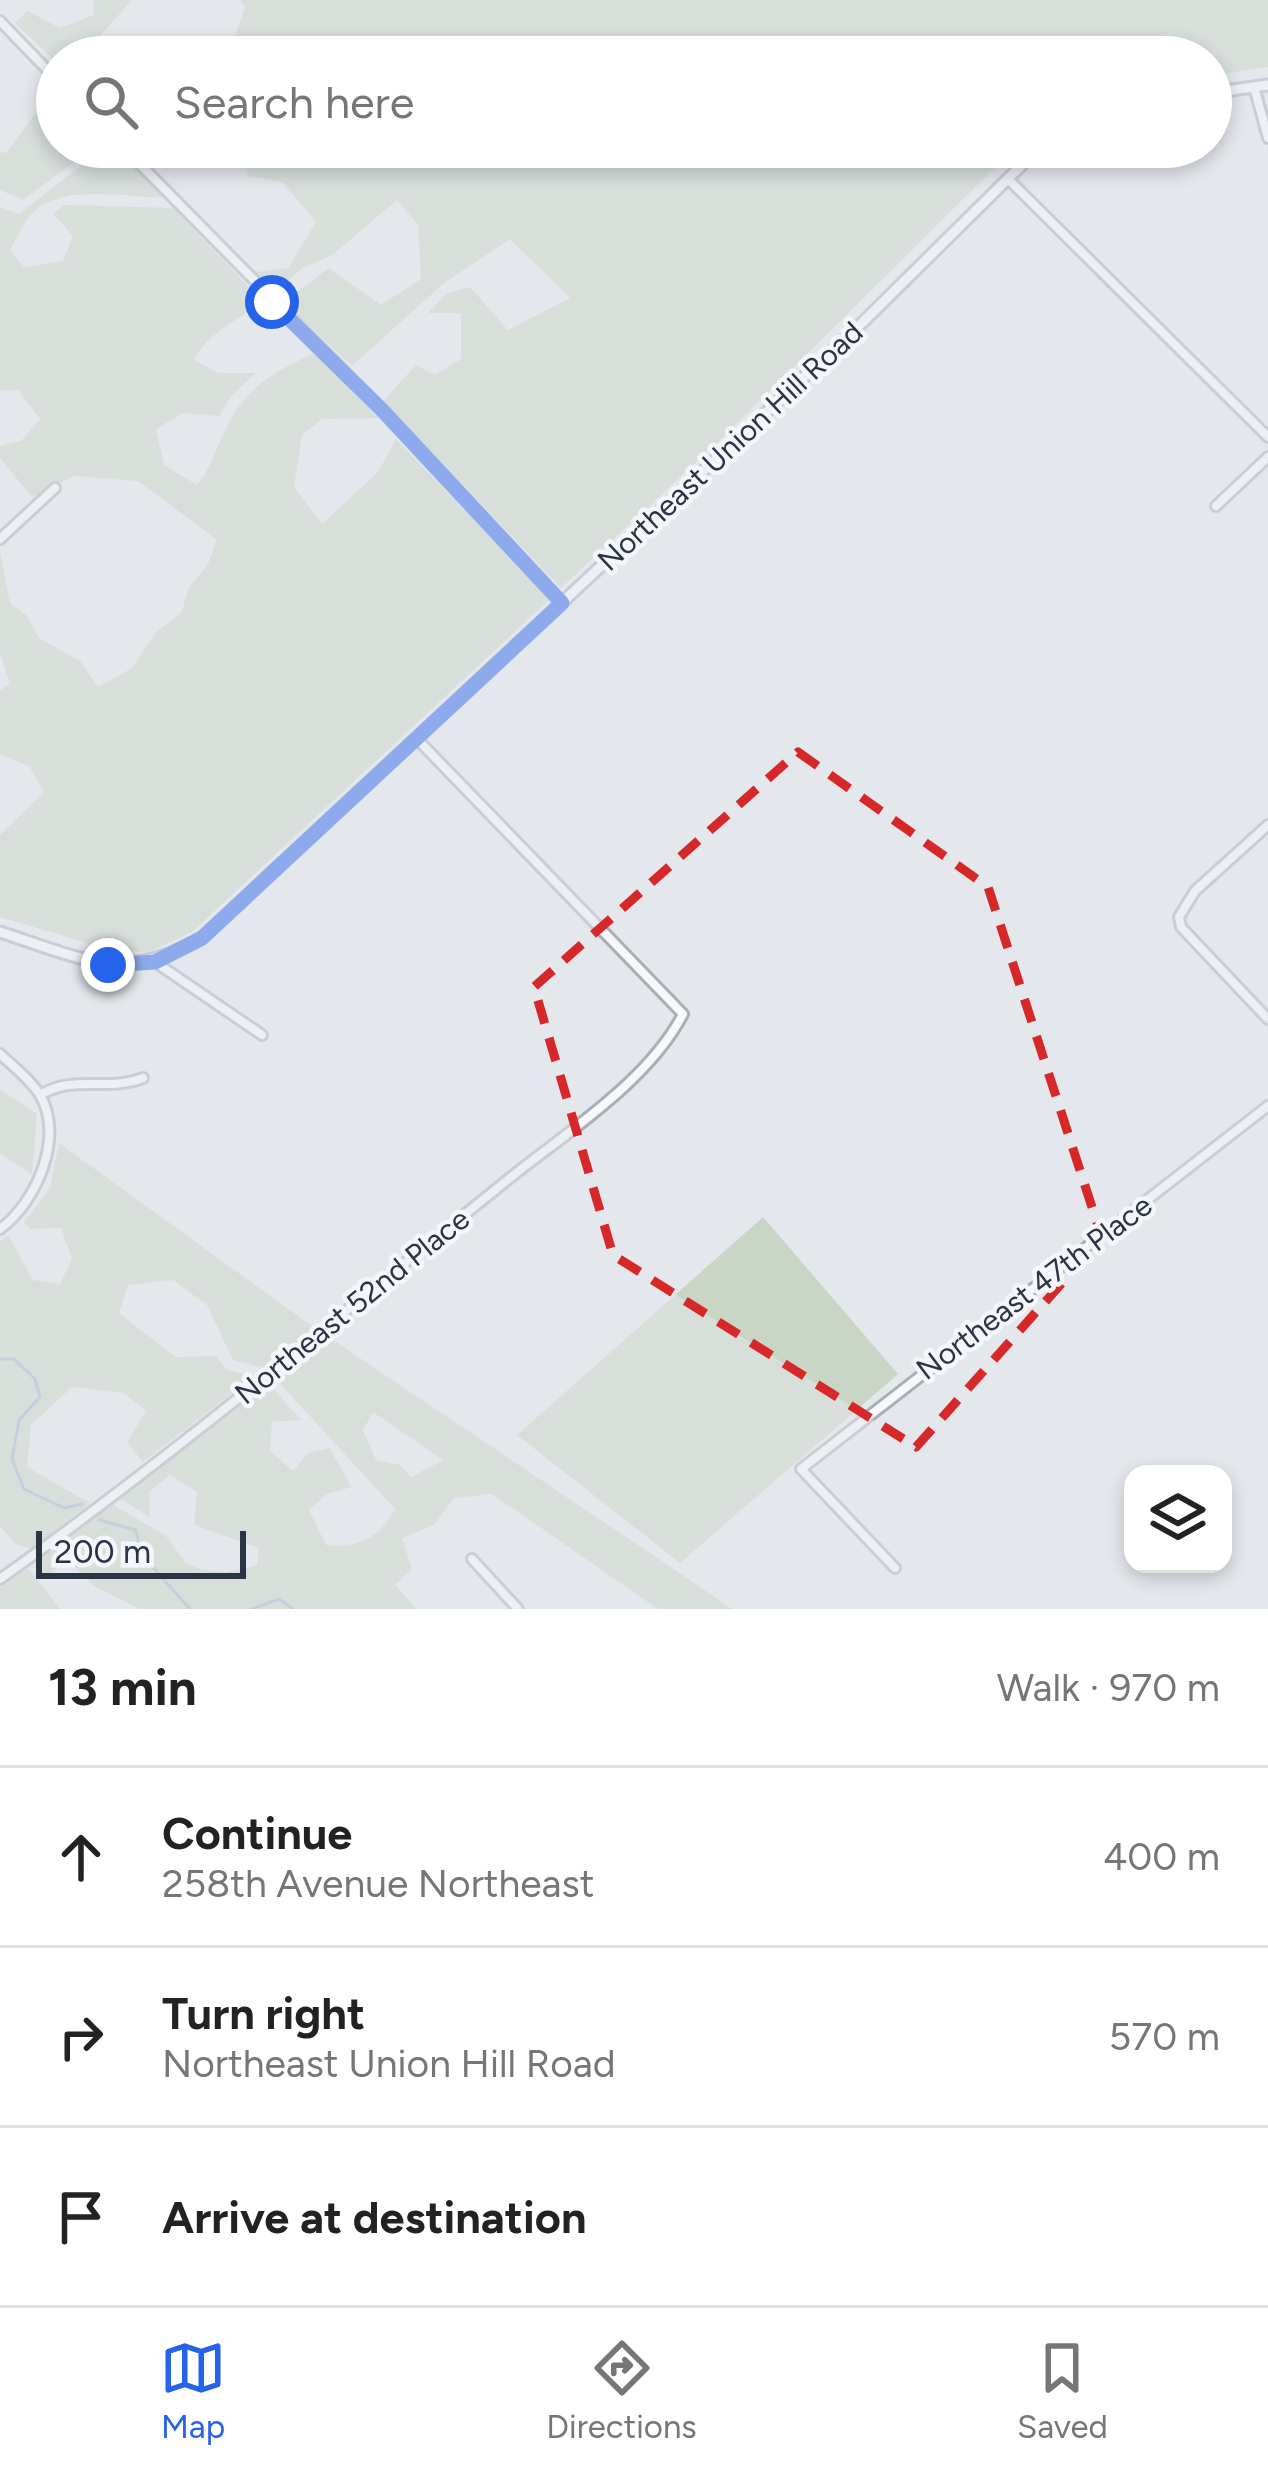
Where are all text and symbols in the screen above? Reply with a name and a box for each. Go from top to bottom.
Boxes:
search box [36,36,1232,168]
icon: search [78,69,144,135]
text: Search here [174,75,414,129]
route start [245,275,299,329]
street label: Northeast Union Hill Road [590,314,870,578]
route end [81,938,135,992]
street label: Northeast 47th Place [909,1186,1159,1388]
street label: Northeast 52nd Place [227,1200,477,1412]
map controls [1124,1465,1232,1573]
button: layers [1124,1465,1232,1573]
scale bar [36,1525,246,1578]
text: 200 m [54,1532,151,1571]
text: 13 min [48,1657,197,1718]
text: Walk · 970 m [997,1664,1220,1711]
text: Continue [162,1806,352,1860]
icon: ahead [48,1824,114,1890]
text: 400 m [1103,1833,1220,1880]
text: 258th Avenue Northeast [162,1860,594,1907]
text: Turn right [162,1986,365,2040]
icon: right [48,2004,114,2070]
text: 570 m [1109,2013,1220,2060]
text: Northeast Union Hill Road [162,2040,616,2087]
icon: arrive [48,2184,114,2250]
text: Arrive at destination [162,2190,586,2244]
tab: Map [160,2335,226,2446]
tab: Directions [546,2335,697,2446]
tab: Saved [1017,2335,1108,2446]

